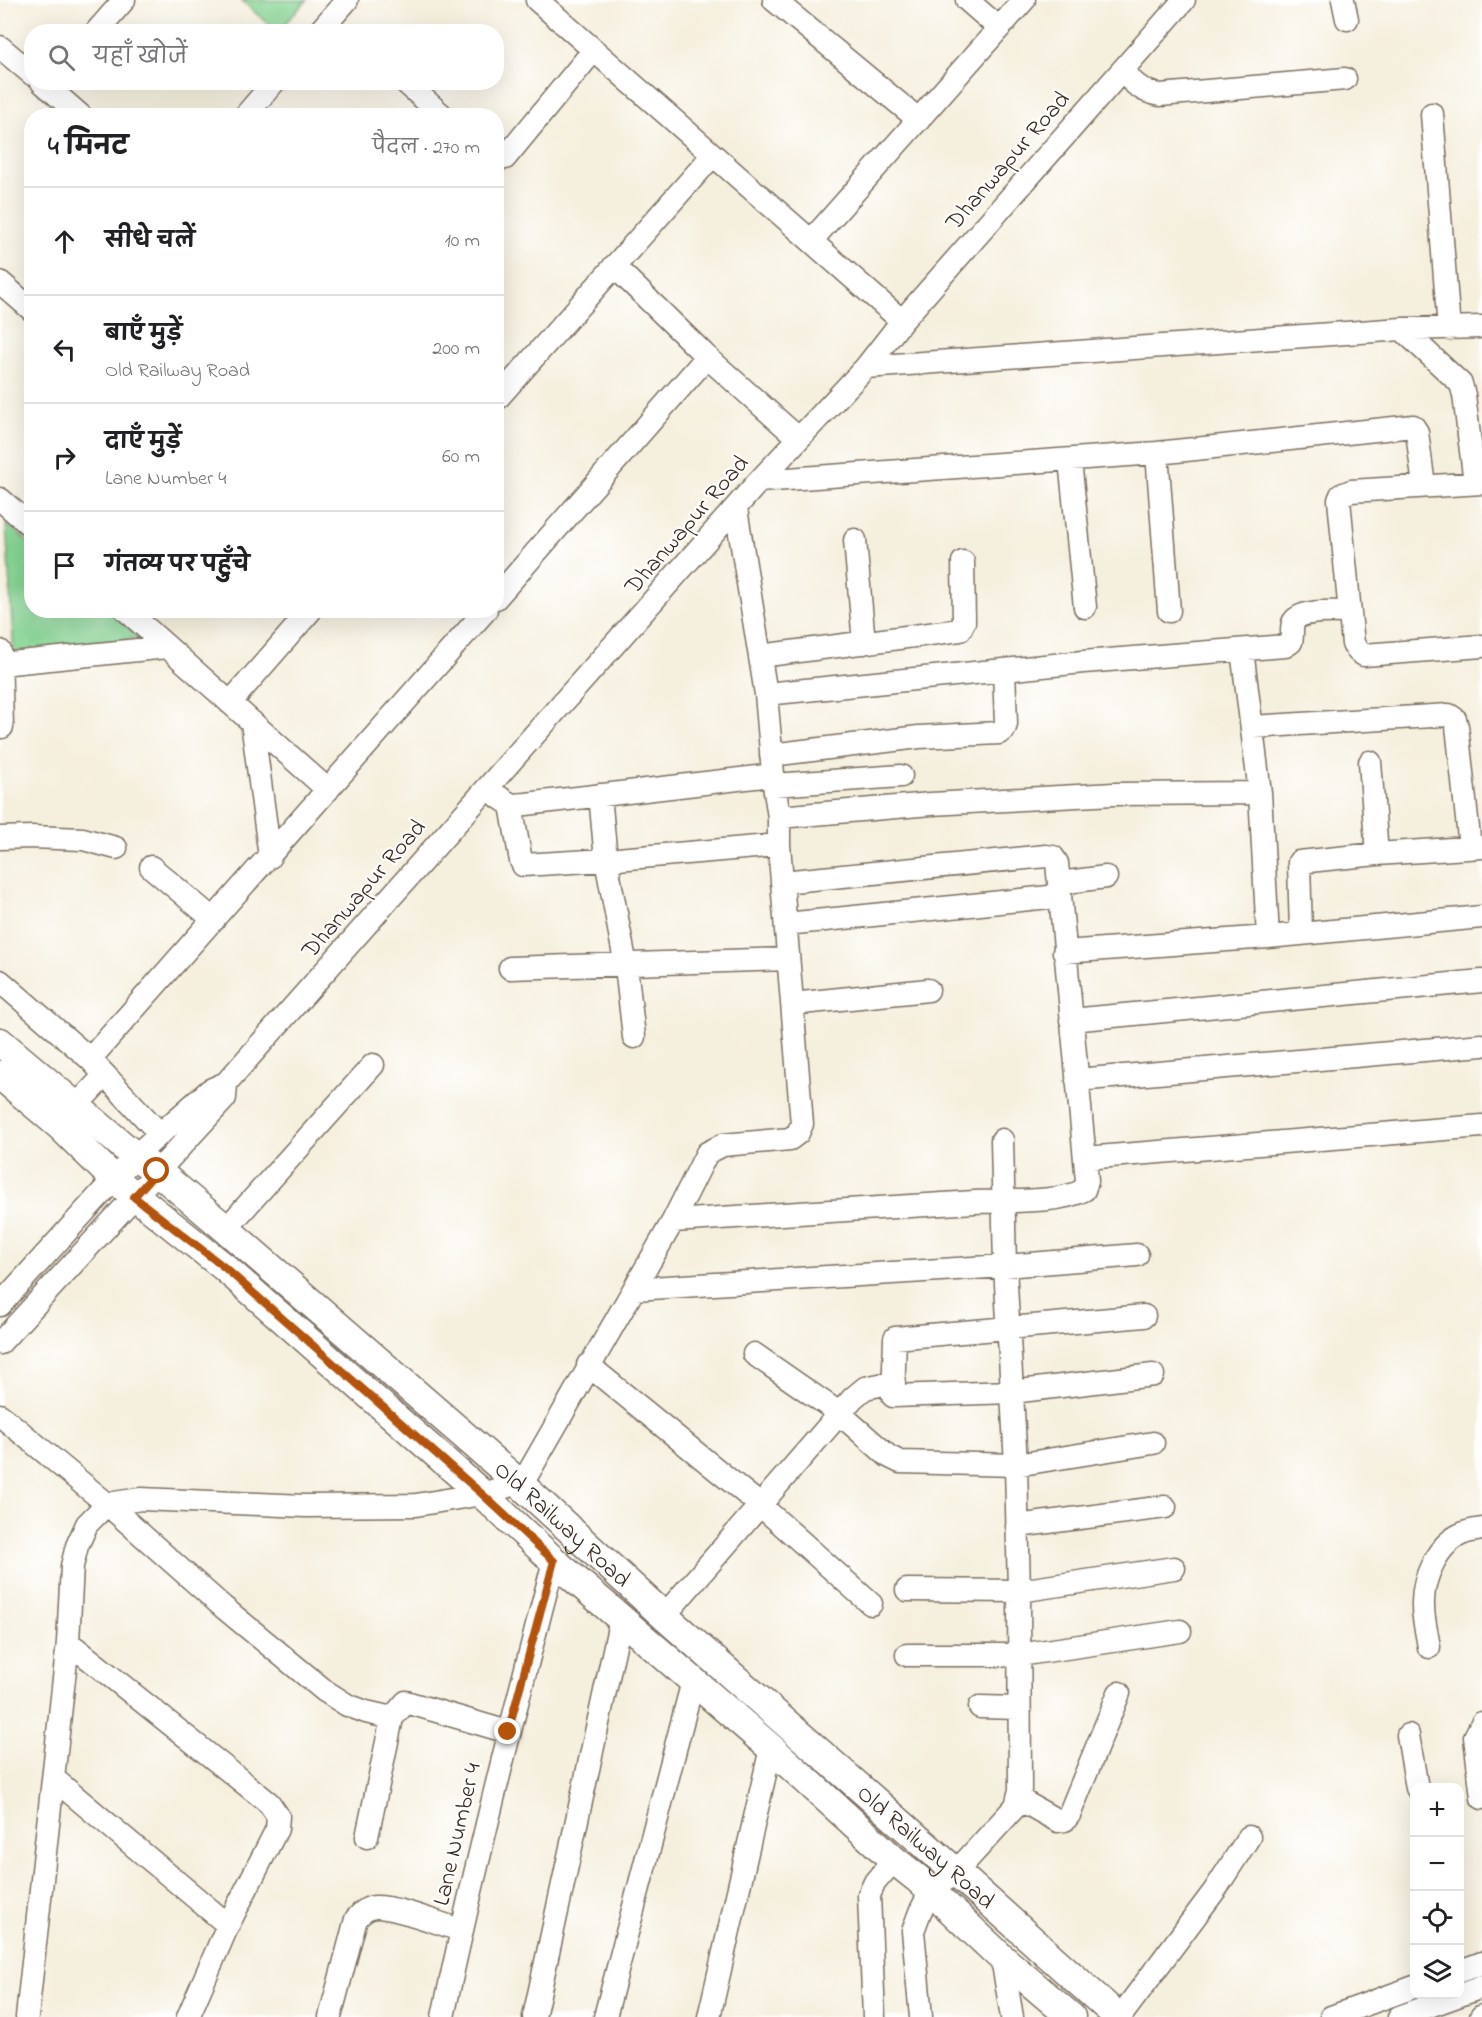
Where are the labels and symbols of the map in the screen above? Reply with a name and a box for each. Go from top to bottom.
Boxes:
street label: Dhanwapur Road [938,84,1080,240]
street label: Dhanwapur Road [617,448,759,604]
street label: Dhanwapur Road [294,812,436,968]
route start [143,1157,169,1183]
street label: Old Railway Road [485,1454,638,1597]
route end [494,1718,520,1744]
street label: Lane Number 4 [425,1760,492,1909]
street label: Old Railway Road [848,1777,1002,1919]

